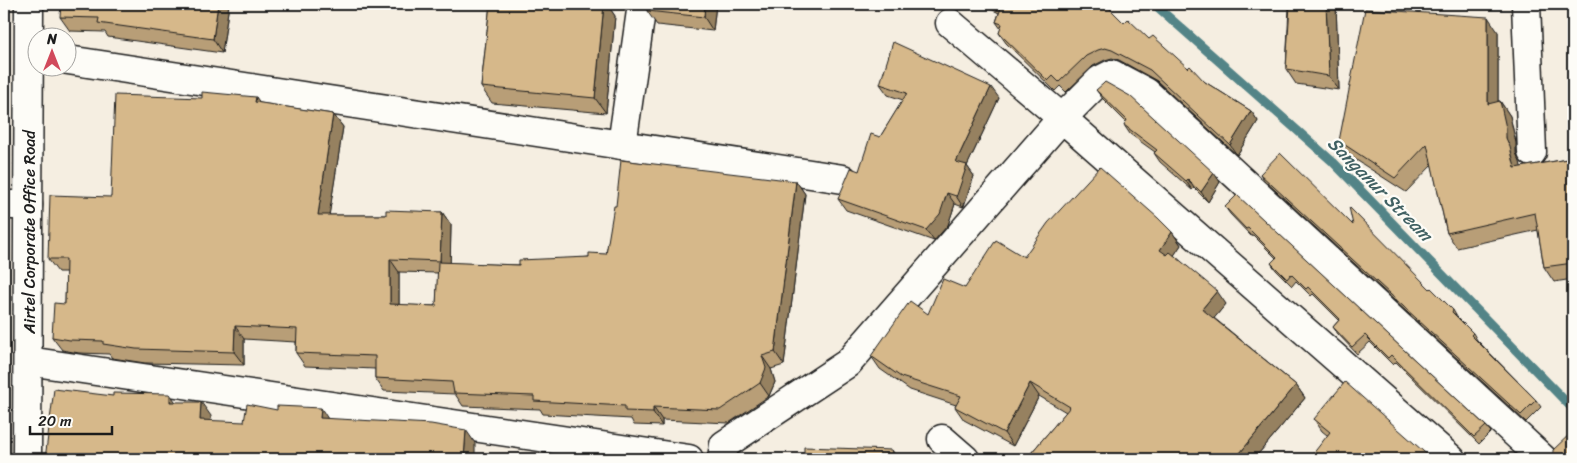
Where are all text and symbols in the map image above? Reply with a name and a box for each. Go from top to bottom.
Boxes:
text: N [46,27,57,52]
north arrow [28,28,78,78]
street label: Airtel Corporate Office Road [15,129,44,335]
water label: Sanganur Stream [1320,129,1442,251]
scale bar [30,403,112,435]
text: 20 m [38,408,72,434]

